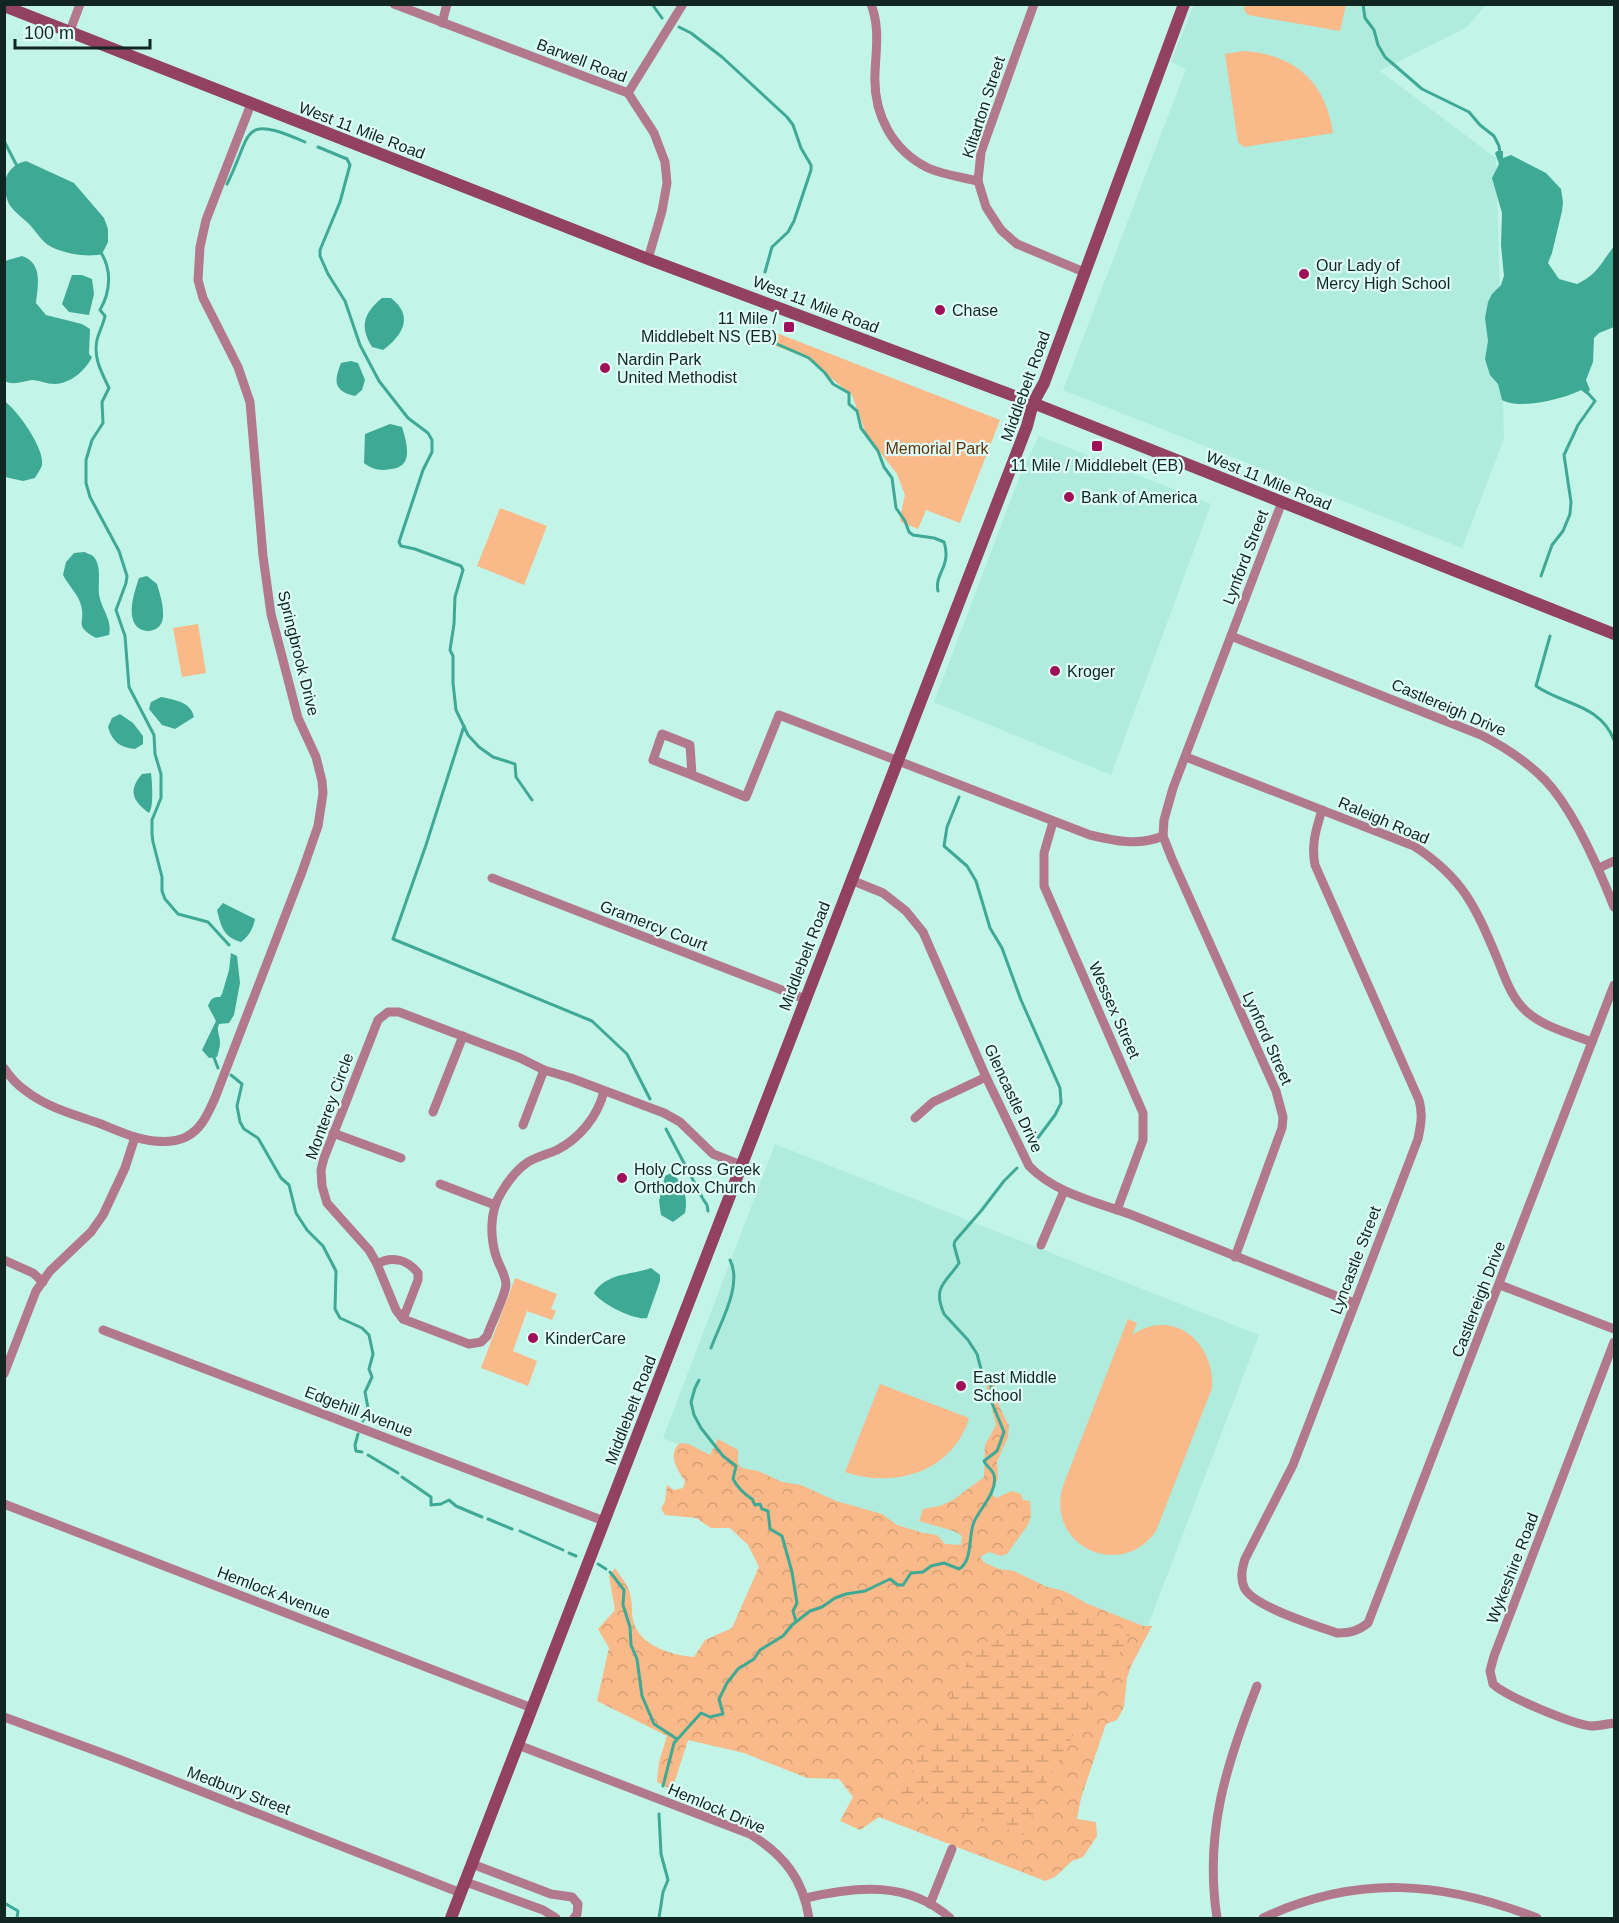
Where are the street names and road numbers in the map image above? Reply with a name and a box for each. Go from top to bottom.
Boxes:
street label: Barwell Road [534,35,629,85]
street label: Kiltarton Street [959,54,1008,160]
street label: West 11 Mile Road [296,99,427,162]
street label: West 11 Mile Road [750,273,881,336]
street label: Middlebelt Road [998,329,1053,443]
street label: West 11 Mile Road [1204,448,1334,513]
street label: Lynford Street [1220,507,1272,607]
street label: Springbrook Drive [275,589,322,717]
street label: Castlereigh Drive [1389,676,1509,739]
street label: Raleigh Road [1336,794,1432,847]
street label: Gramercy Court [598,897,711,954]
street label: Middlebelt Road [776,899,833,1013]
street label: Wessex Street [1086,959,1144,1062]
street label: Lynford Street [1239,989,1296,1088]
street label: Glencastle Drive [981,1041,1046,1155]
street label: Monterey Circle [302,1051,357,1162]
street label: Lyncastle Street [1327,1203,1384,1317]
street label: Castlereigh Drive [1449,1239,1508,1360]
street label: Middlebelt Road [602,1353,659,1467]
street label: Edgehill Avenue [302,1383,415,1440]
street label: Wykeshire Road [1484,1510,1541,1626]
street label: Hemlock Avenue [215,1563,333,1622]
street label: Medbury Street [185,1763,293,1818]
street label: Hemlock Drive [666,1780,768,1837]

